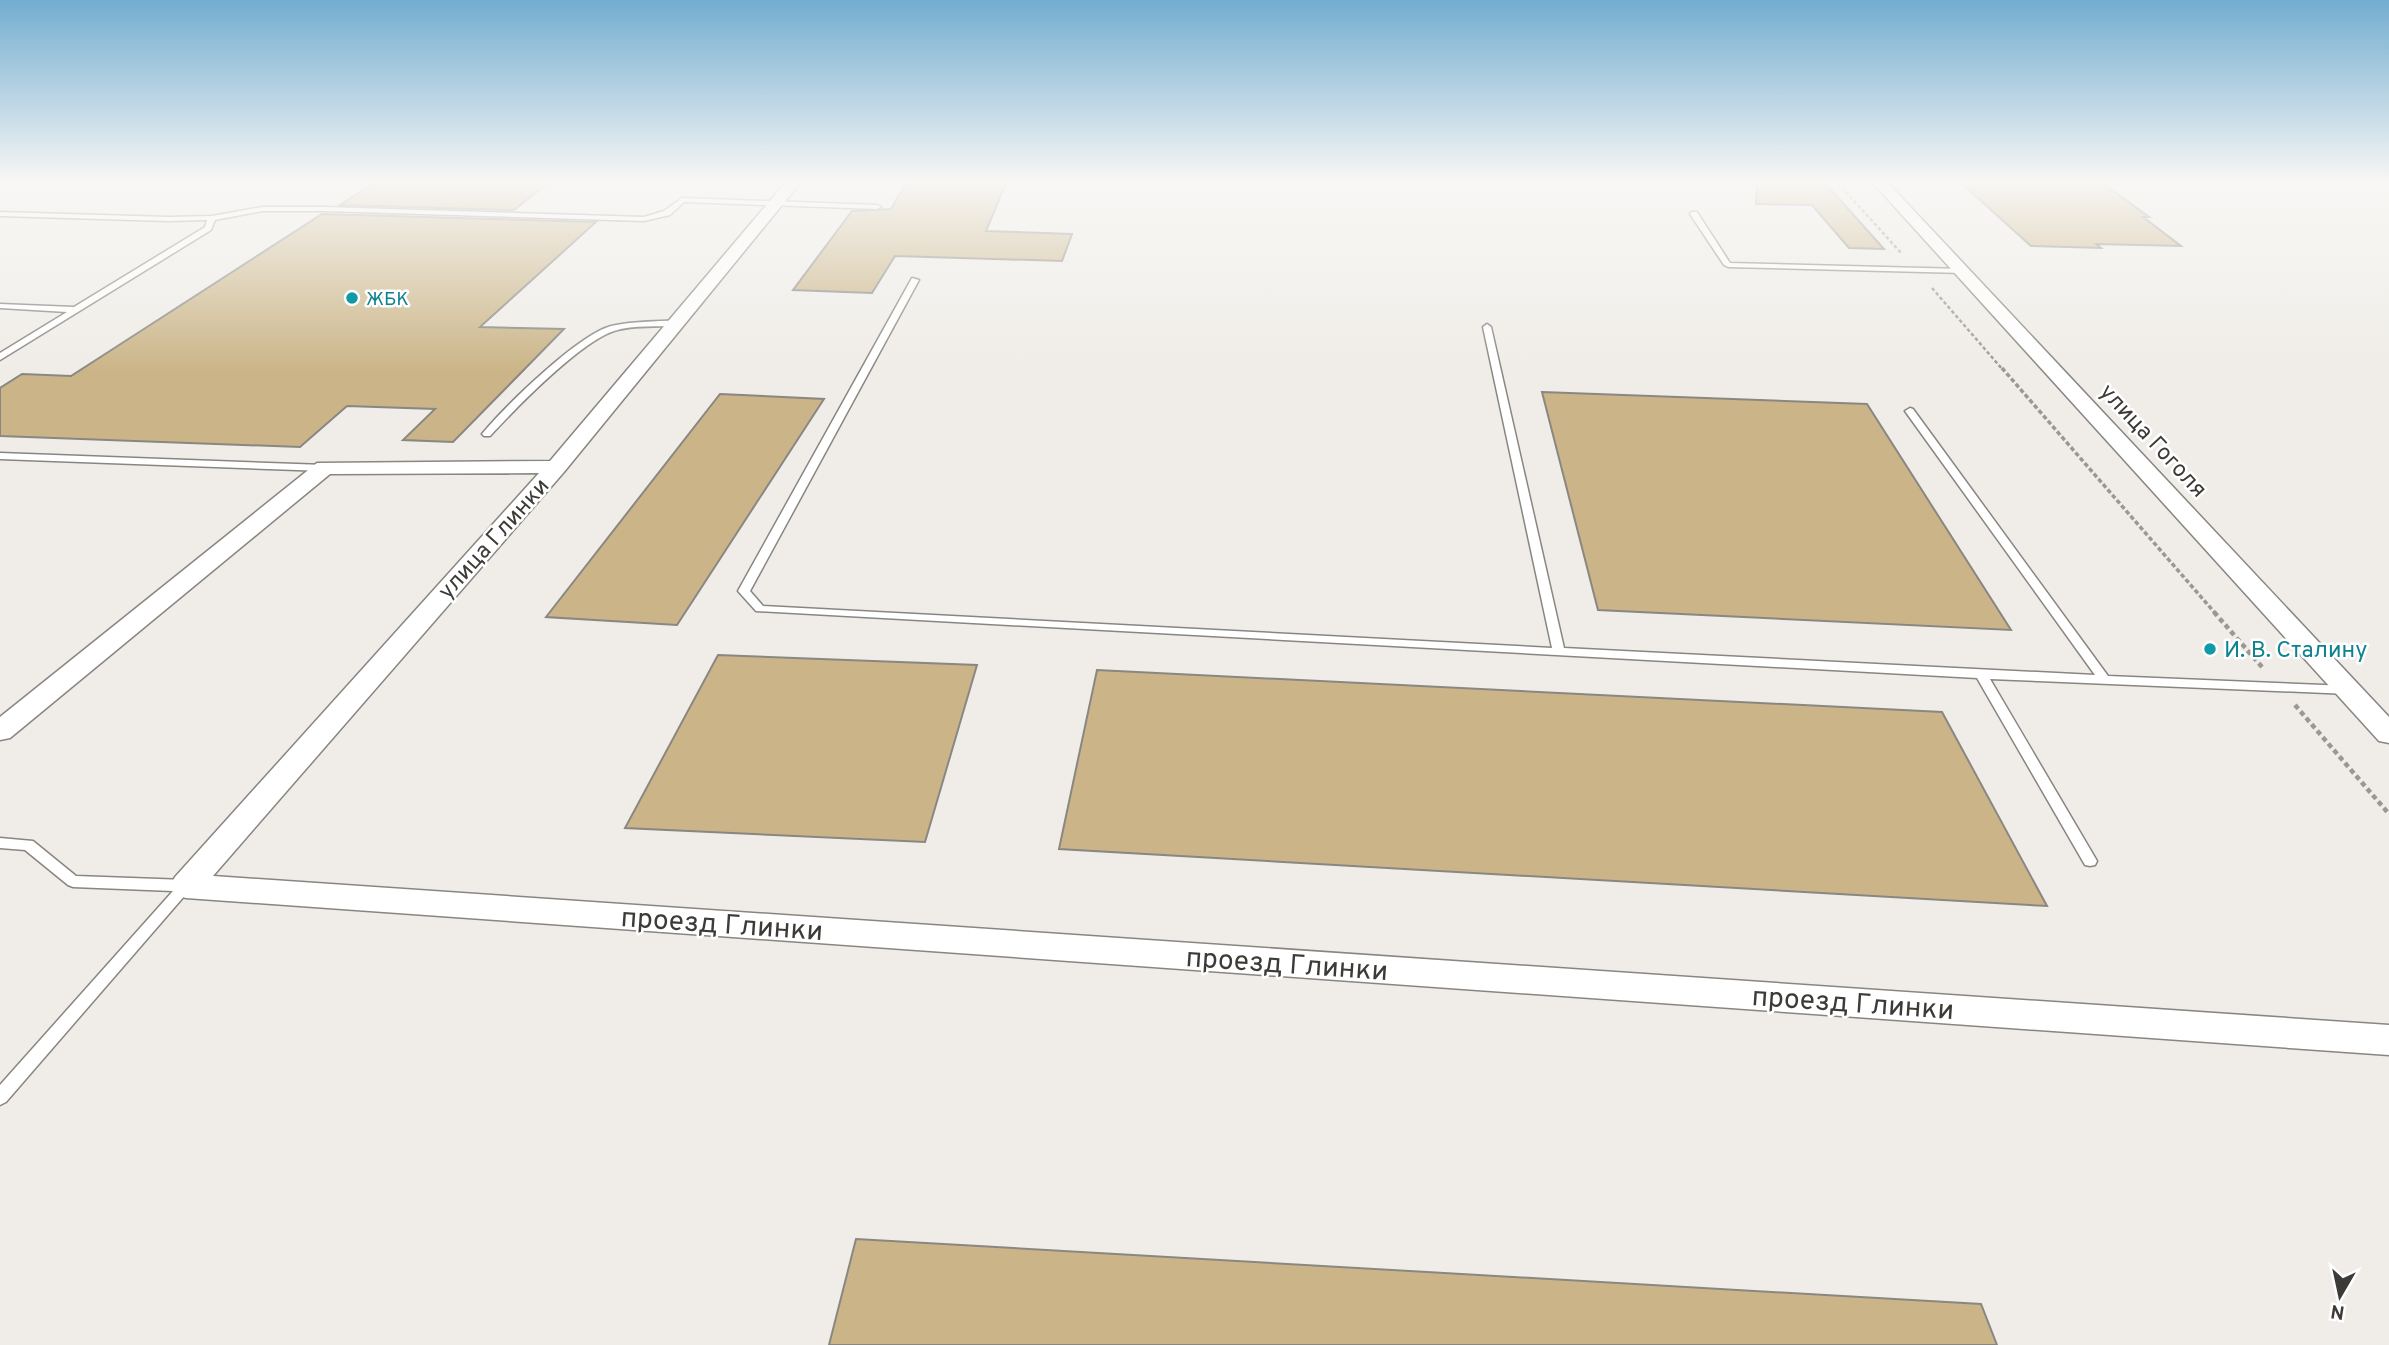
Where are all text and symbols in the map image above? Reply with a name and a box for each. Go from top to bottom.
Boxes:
place label: ЖБК [366,288,409,312]
marker: ЖБК [344,290,360,306]
street label: улица Гоголя [2092,379,2212,505]
street label: улица Глинки [433,473,557,606]
place label: И. В. Сталину [2224,637,2368,666]
marker: И. В. Сталину [2202,641,2218,657]
street label: проезд Глинки [619,901,824,951]
street label: проезд Глинки [1184,941,1389,991]
street label: проезд Глинки [1750,980,1955,1030]
north arrow [2305,1261,2375,1331]
text: N [2329,1298,2346,1324]

